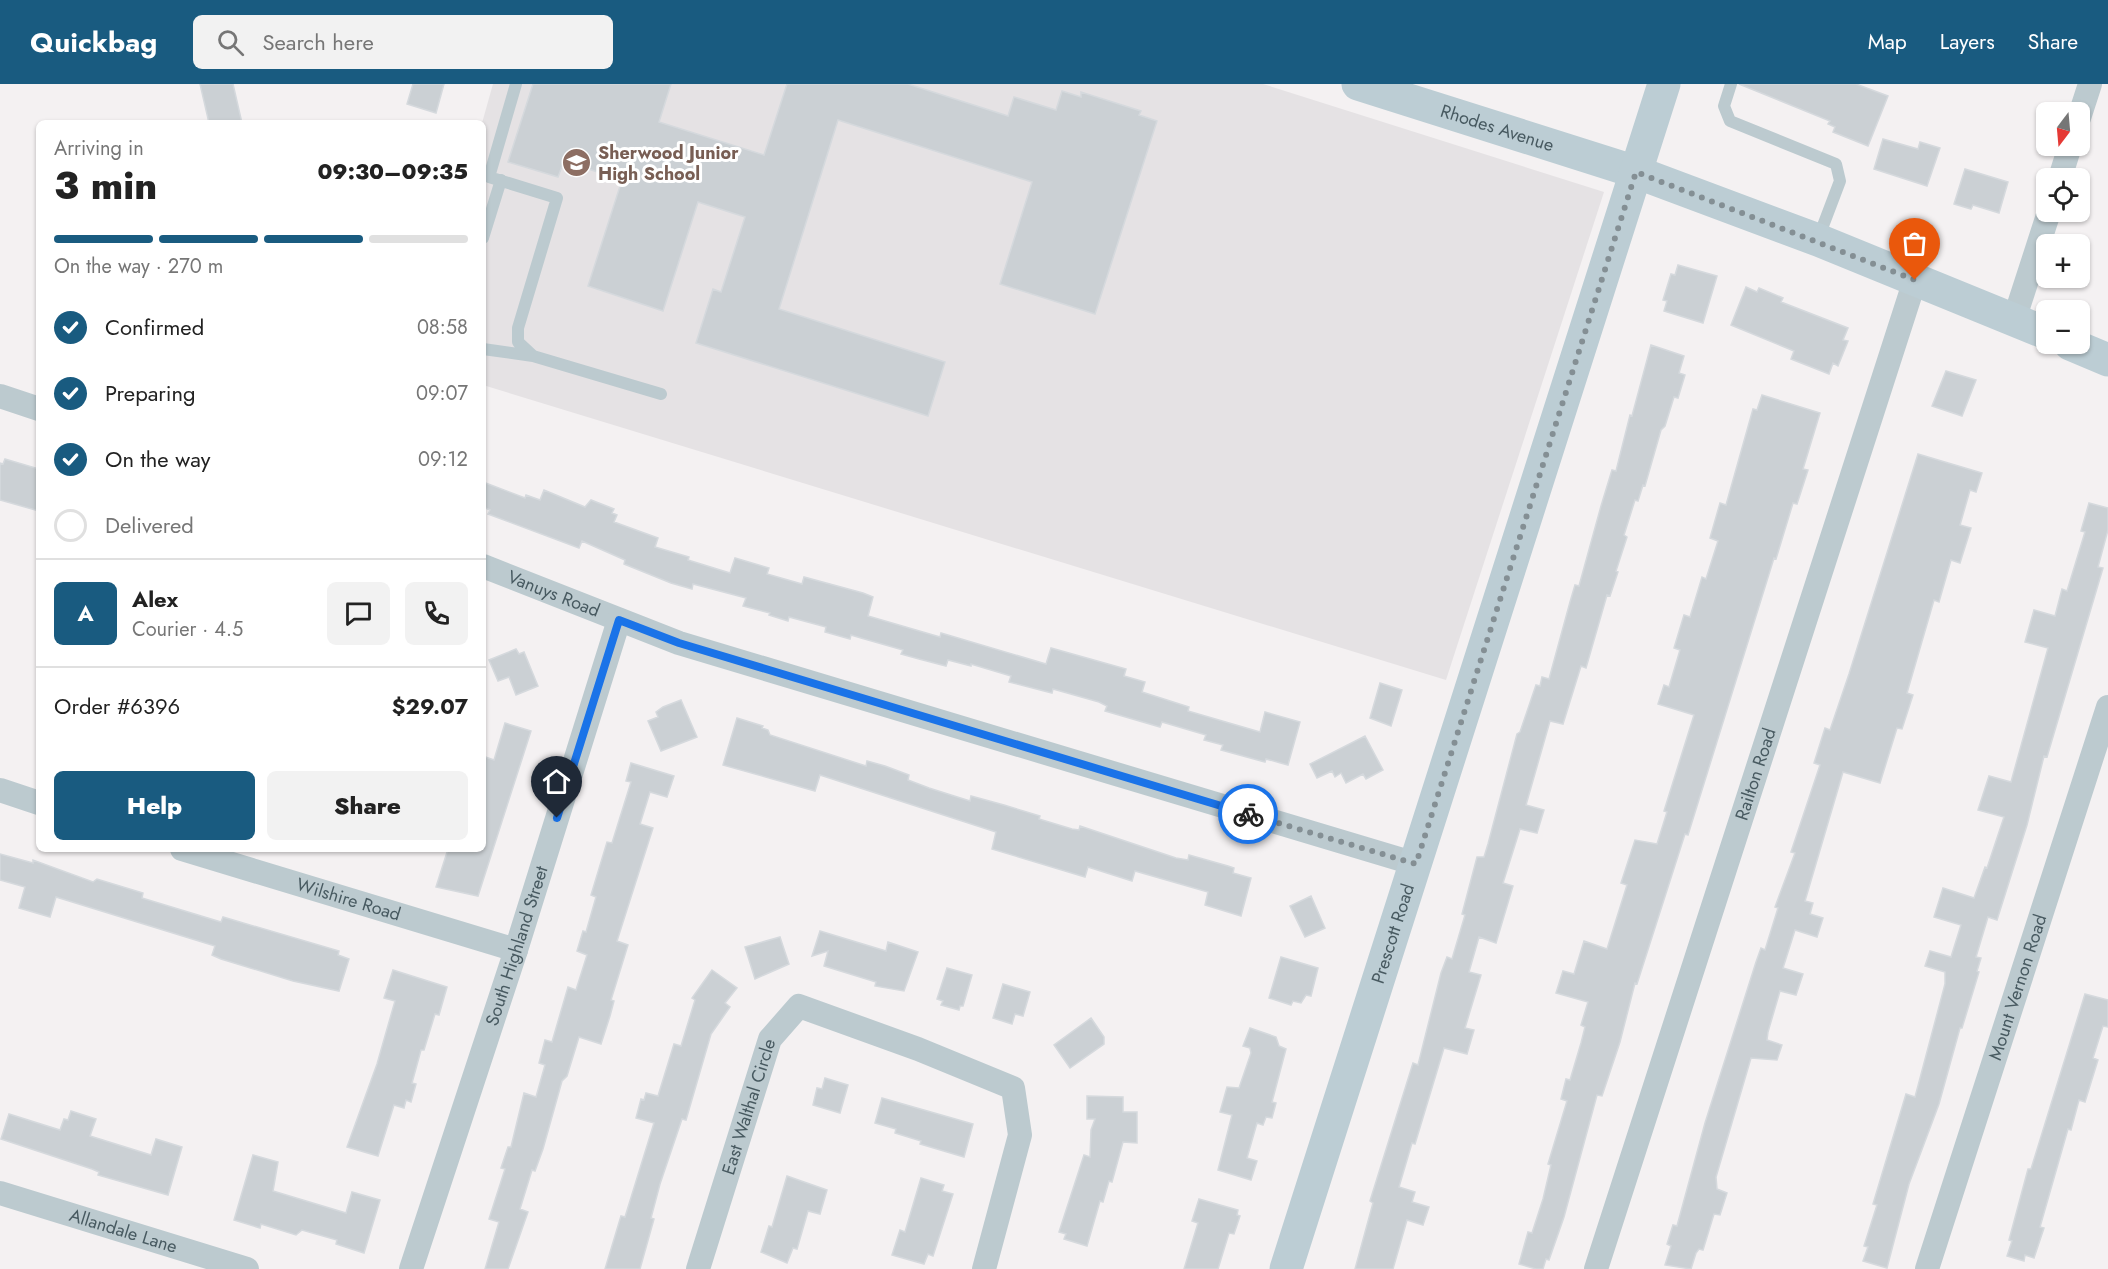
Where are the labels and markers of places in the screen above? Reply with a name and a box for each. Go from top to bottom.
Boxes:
place label: Sherwood Junior High School [598,140,739,187]
school or university icon: Sherwood Junior High School [561,147,593,179]
pin [1889,218,1940,280]
pin [531,756,582,818]

